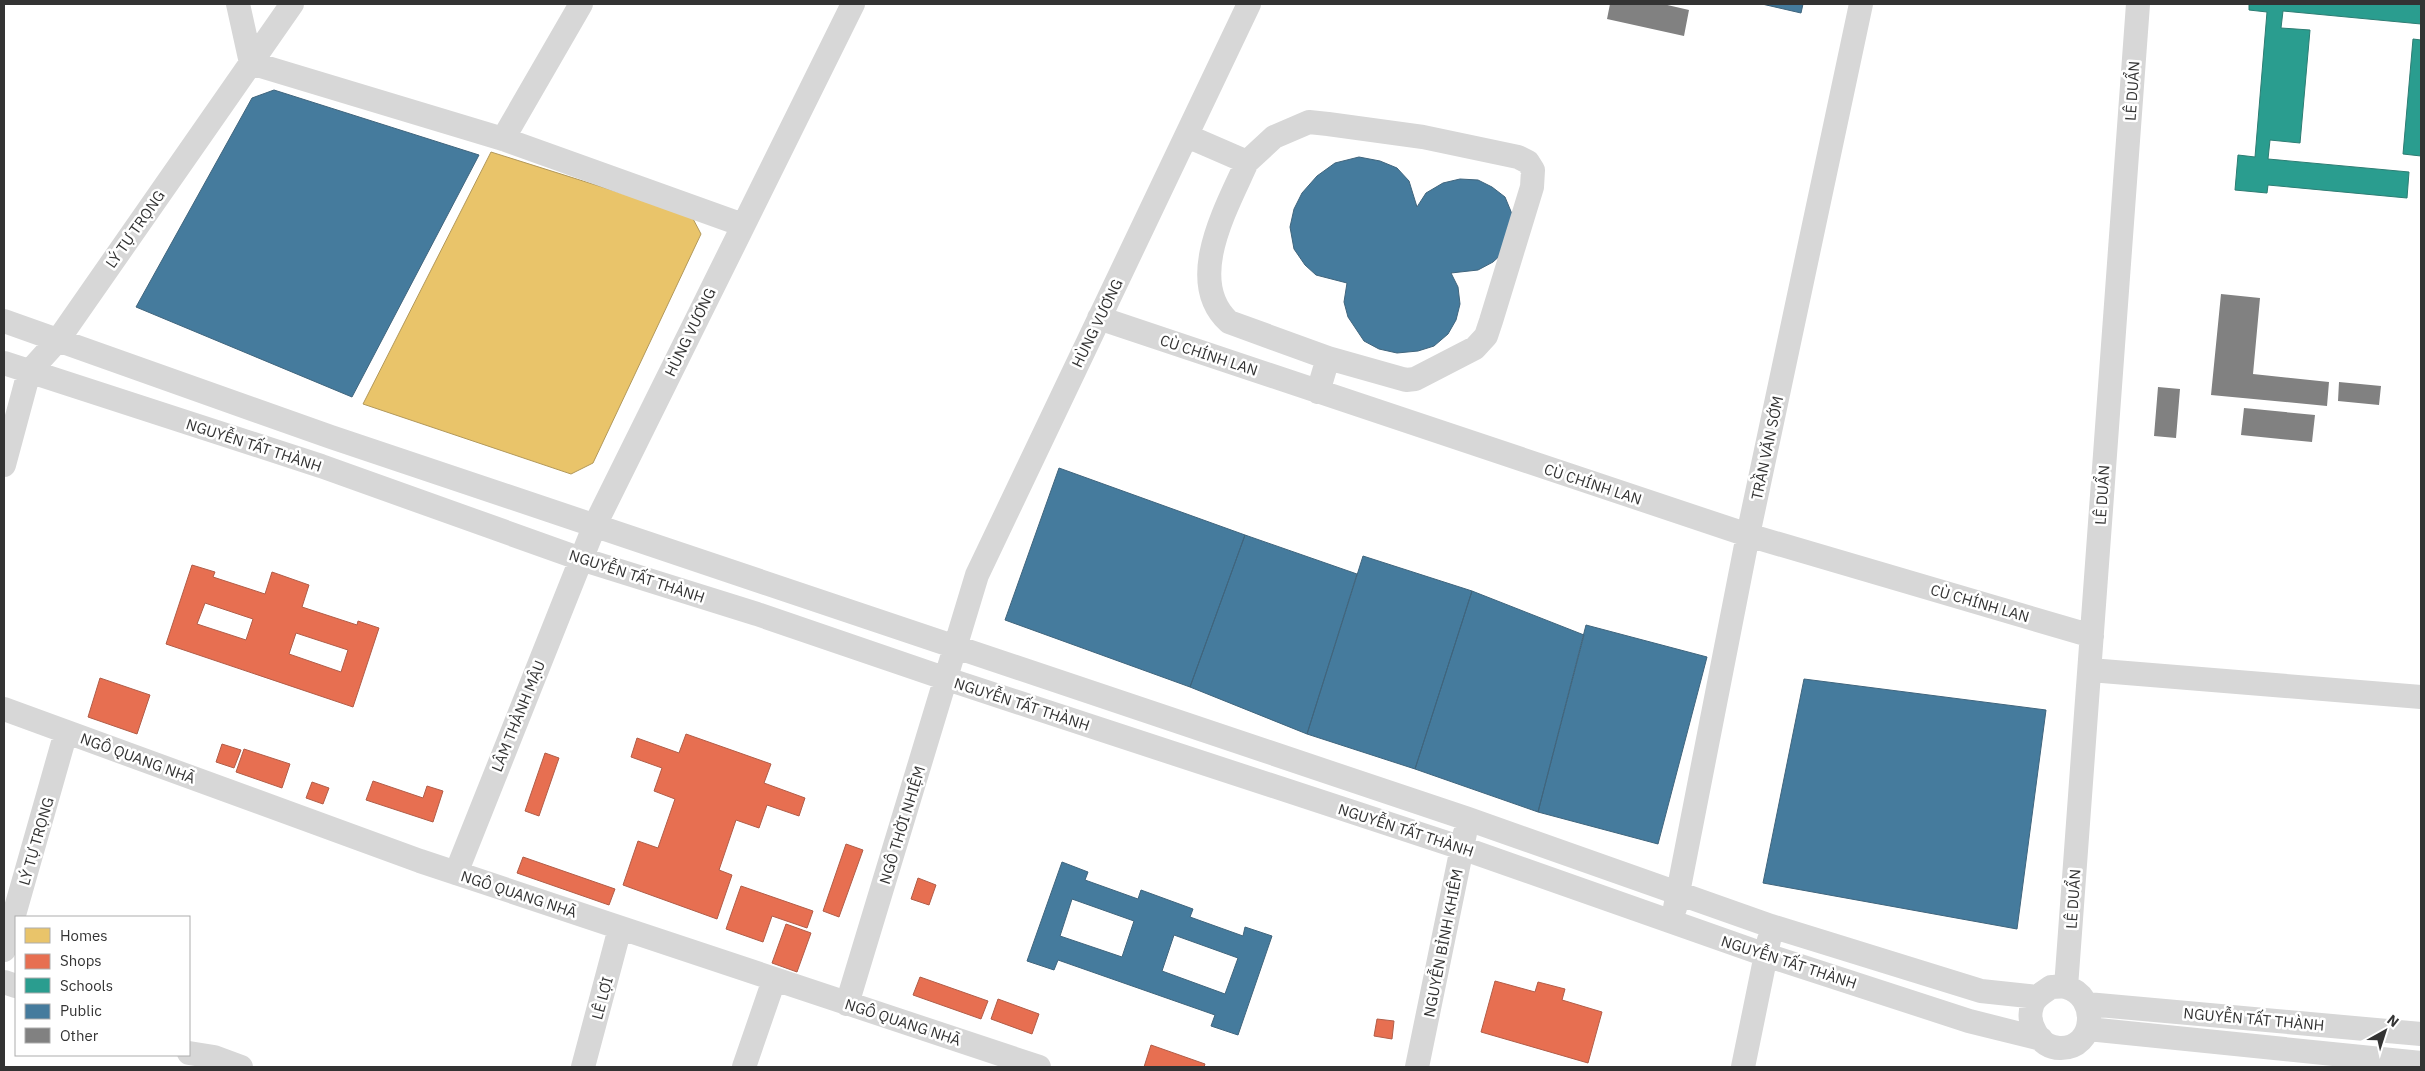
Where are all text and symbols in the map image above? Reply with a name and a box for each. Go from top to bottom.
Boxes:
street label: LÊ DUẨN [2119,60,2144,122]
street label: LÝ TỰ TRỌNG [101,186,169,272]
street label: HÙNG VƯƠNG [1067,276,1127,370]
street label: HÙNG VƯƠNG [660,285,720,379]
street label: CÙ CHÍNH LAN [1158,330,1260,380]
street label: TRẦN VĂN SỚM [1745,394,1787,502]
street label: NGUYỄN TẤT THÀNH [184,412,325,476]
street label: CÙ CHÍNH LAN [1542,459,1644,509]
street label: LÊ DUẨN [2089,464,2114,526]
street label: NGUYỄN TẤT THÀNH [567,543,708,607]
street label: CÙ CHÍNH LAN [1928,580,2032,626]
street label: LÂM THÀNH MẬU [487,658,549,774]
street label: NGUYỄN TẤT THÀNH [952,671,1093,735]
street label: NGÔ QUANG NHÃ [78,728,198,788]
street label: NGÔ THỜI NHIỆM [875,764,929,886]
street label: LÝ TỰ TRỌNG [14,795,58,887]
street label: NGUYỄN TẤT THÀNH [1336,797,1477,861]
street label: NGÔ QUANG NHÃ [459,866,580,922]
street label: NGUYỄN BỈNH KHIÊM [1418,867,1467,1019]
street label: LÊ DUẨN [2060,868,2085,930]
legend [15,916,190,1056]
text: Homes [60,926,108,945]
street label: NGUYỄN TẤT THÀNH [1719,929,1860,993]
text: Shops [60,951,102,970]
street label: LÊ LỢI [587,975,617,1021]
text: Schools [60,976,113,995]
street label: NGÔ QUANG NHÃ [843,994,964,1050]
text: Public [60,1001,102,1020]
street label: NGUYỄN TẤT THÀNH [2183,1001,2325,1035]
north arrow [2360,1006,2410,1056]
text: N [2384,1011,2403,1031]
text: Other [60,1026,99,1045]

